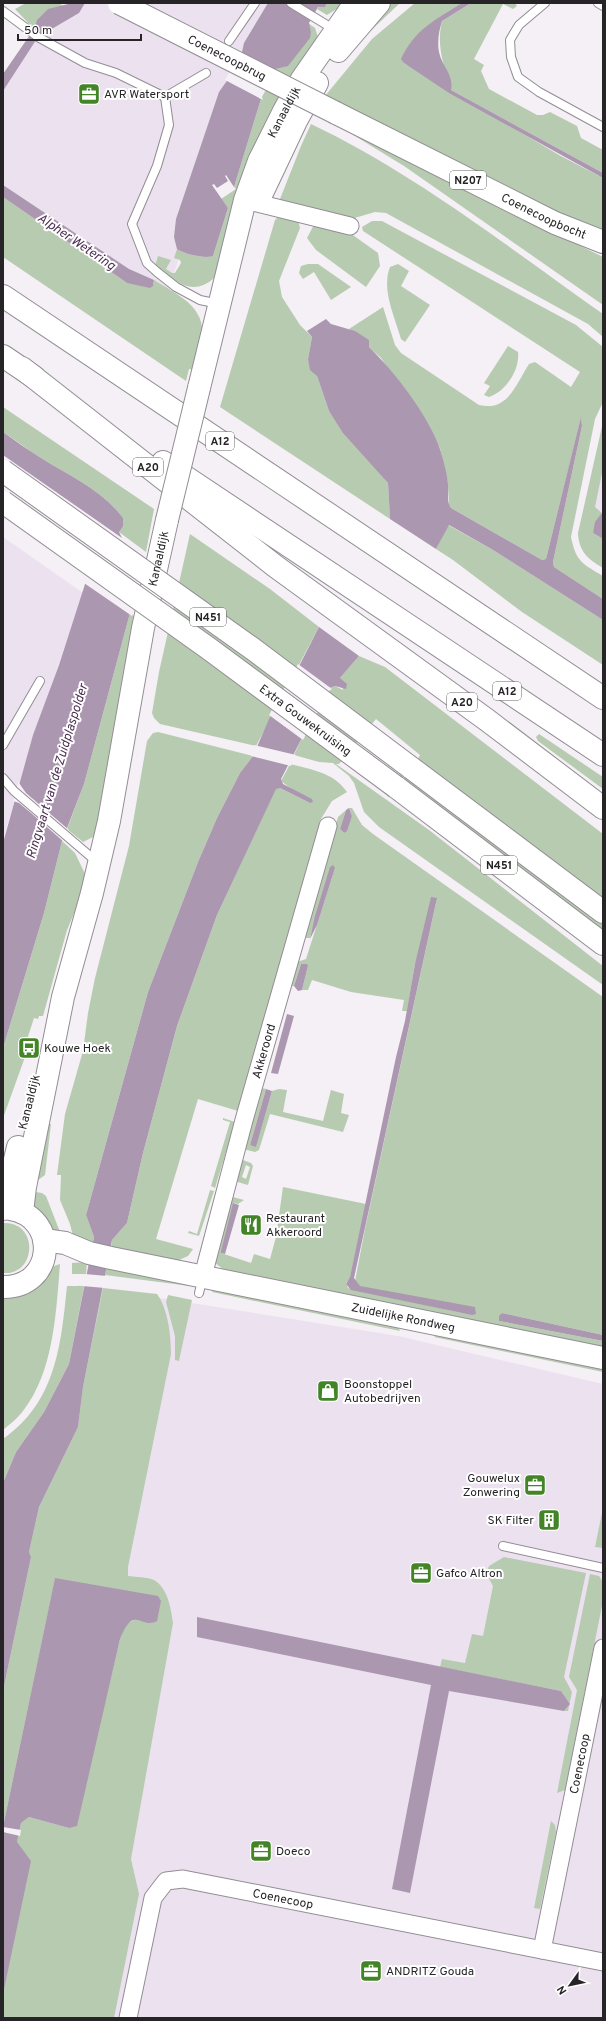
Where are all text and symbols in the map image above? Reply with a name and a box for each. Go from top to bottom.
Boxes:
scale bar [18,16,141,42]
text: 50 m [24,23,52,39]
street label: Coenecoopbrug [184,32,268,85]
office icon: AVR Watersport [76,81,102,107]
street label: Kanaaldijk [265,84,305,141]
place label: AVR Watersport [104,87,189,103]
road number: N207 [450,171,486,189]
street label: Coenecoopbocht [498,190,588,244]
water label: Alpher Wetering [34,211,119,275]
road number: A12 [206,432,234,450]
road number: A20 [133,458,163,476]
street label: Kanaaldijk [145,529,173,588]
road number: N451 [190,608,226,626]
water label: Ringvaart van de Zuidplaspolder [24,681,92,861]
street label: Extra Gouwekruising [256,682,354,760]
road number: A12 [493,682,521,700]
road number: A20 [447,693,477,711]
road number: N451 [481,856,517,874]
street label: Akkeroord [249,1022,280,1081]
bus stop icon: Kouwe Hoek [16,1035,42,1061]
place label: Kouwe Hoek [44,1041,111,1057]
street label: Kanaaldijk [15,1073,45,1132]
place label: Restaurant Akkeroord [266,1211,325,1241]
restaurant icon: Restaurant Akkeroord [238,1212,264,1238]
street label: Zuidelijke Rondweg [350,1300,456,1337]
place label: Boonstoppel Autobedrijven [344,1377,421,1407]
shop icon: Boonstoppel Autobedrijven [315,1378,341,1404]
place label: Gouwelux Zonwering [463,1471,520,1501]
office icon: Gouwelux Zonwering [522,1472,548,1498]
building icon: SK Filter [536,1507,562,1533]
place label: SK Filter [487,1513,534,1529]
office icon: Gafco Altron [408,1560,434,1586]
place label: Gafco Altron [436,1566,503,1582]
street label: Coenecoop [567,1732,595,1796]
office icon: Doeco [248,1838,274,1864]
place label: Doeco [276,1844,311,1860]
street label: Coenecoop [251,1886,315,1914]
office icon: ANDRITZ Gouda [358,1958,384,1984]
place label: ANDRITZ Gouda [386,1964,474,1980]
north arrow [550,1965,590,2005]
text: N [554,1983,570,1997]

